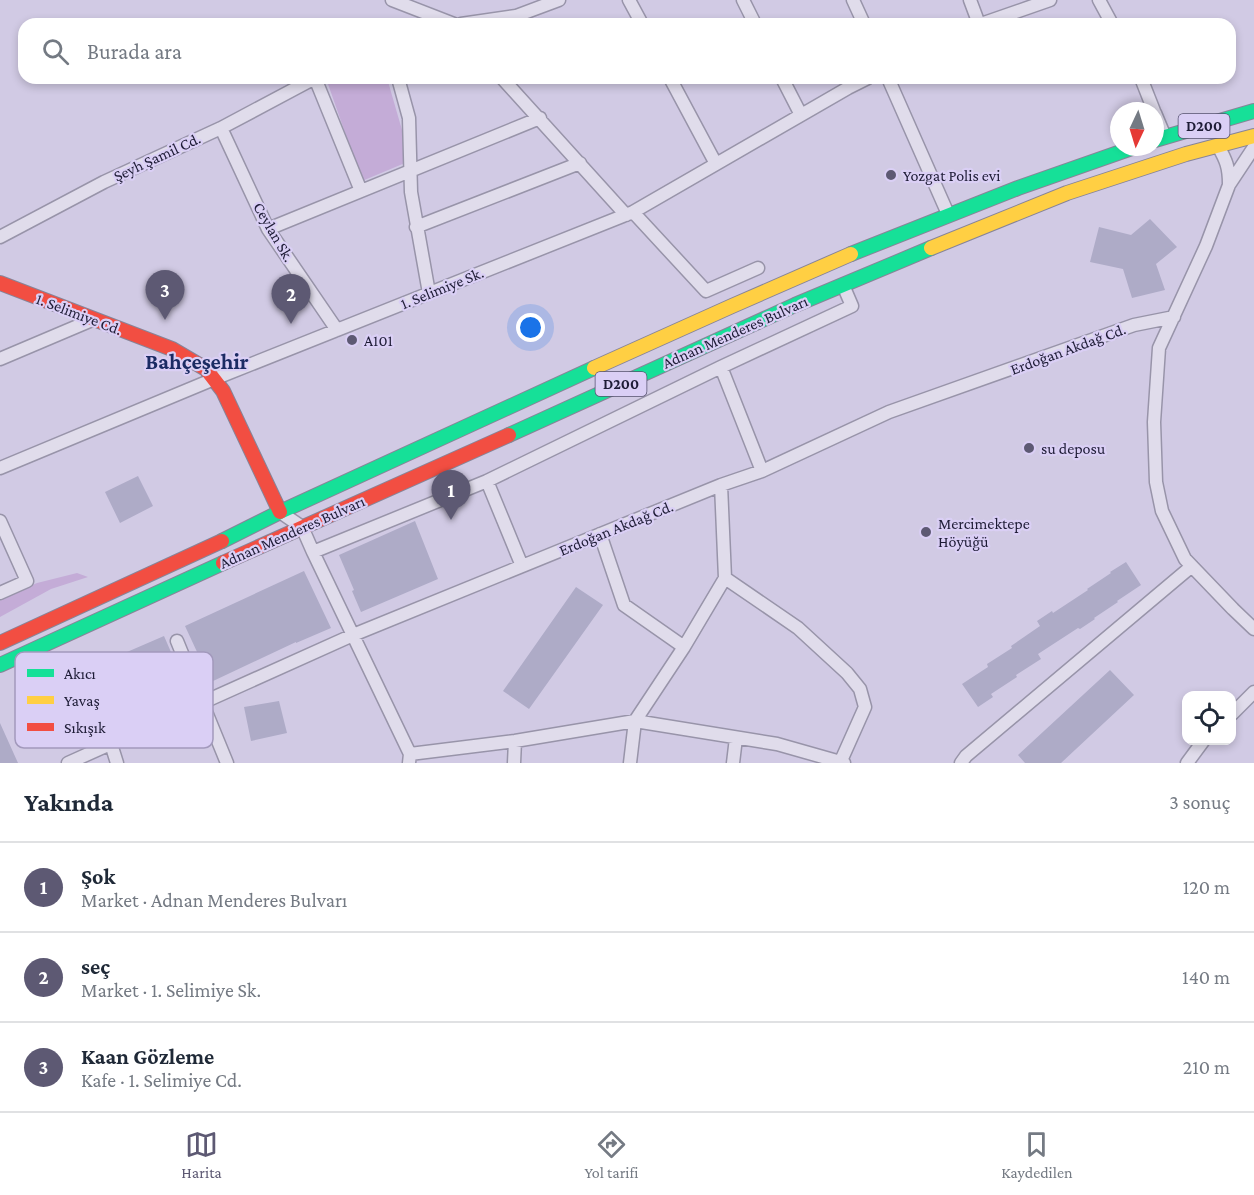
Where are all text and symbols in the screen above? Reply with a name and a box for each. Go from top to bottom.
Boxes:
search box [18,18,1236,84]
icon: search [39,35,72,68]
text: Burada ara [87,39,182,64]
north arrow [1110,102,1164,156]
road number: D200 [1178,114,1230,138]
street label: Şeyh Şamil Cd. [111,129,204,185]
place label: Yozgat Polis evi [903,167,1000,185]
marker: Yozgat Polis evi [884,168,898,182]
street label: Ceylan Sk. [249,199,298,265]
street label: 1. Selimiye Sk. [398,264,486,313]
pin: 3 [146,270,184,320]
pin: 2 [272,274,310,324]
street label: 1. Selimiye Cd. [33,290,124,339]
street label: Adnan Menderes Bulvarı [660,292,810,372]
your location [516,313,545,342]
street label: Erdoğan Akdağ Cd. [1008,320,1128,379]
place label: A101 [364,332,393,349]
marker: A101 [345,333,359,347]
district label: Bahçeşehir [145,349,249,374]
road number: D200 [596,372,646,396]
place label: su deposu [1041,440,1106,458]
marker: su deposu [1022,441,1036,455]
pin: 1 [432,470,470,520]
street label: Adnan Menderes Bulvarı [217,492,367,572]
street label: Erdoğan Akdağ Cd. [556,497,676,560]
place label: Mercimektepe Höyüğü [938,515,1030,551]
marker: Mercimektepe Höyüğü [919,525,933,539]
legend [15,652,213,748]
text: Akıcı [64,665,96,682]
map controls [1182,691,1236,745]
button: locate [1182,691,1236,745]
text: Yavaş [64,692,100,710]
text: Sıkışık [64,719,106,737]
text: Yakında [24,788,113,817]
text: 3 sonuç [1169,791,1230,813]
text: Şok [81,864,115,889]
text: 1 [40,876,47,898]
text: 120 m [1183,876,1230,898]
text: Market · Adnan Menderes Bulvarı [81,889,347,911]
text: seç [81,954,110,979]
text: 2 [38,966,49,988]
text: 140 m [1182,966,1230,988]
text: Market · 1. Selimiye Sk. [81,979,261,1001]
text: Kaan Gözleme [81,1044,214,1069]
text: 3 [39,1056,48,1078]
text: 210 m [1183,1056,1230,1078]
text: Kafe · 1. Selimiye Cd. [81,1069,242,1091]
tab: Harita [181,1128,222,1181]
tab: Yol tarifi [584,1128,638,1181]
tab: Kaydedilen [1001,1128,1073,1181]

